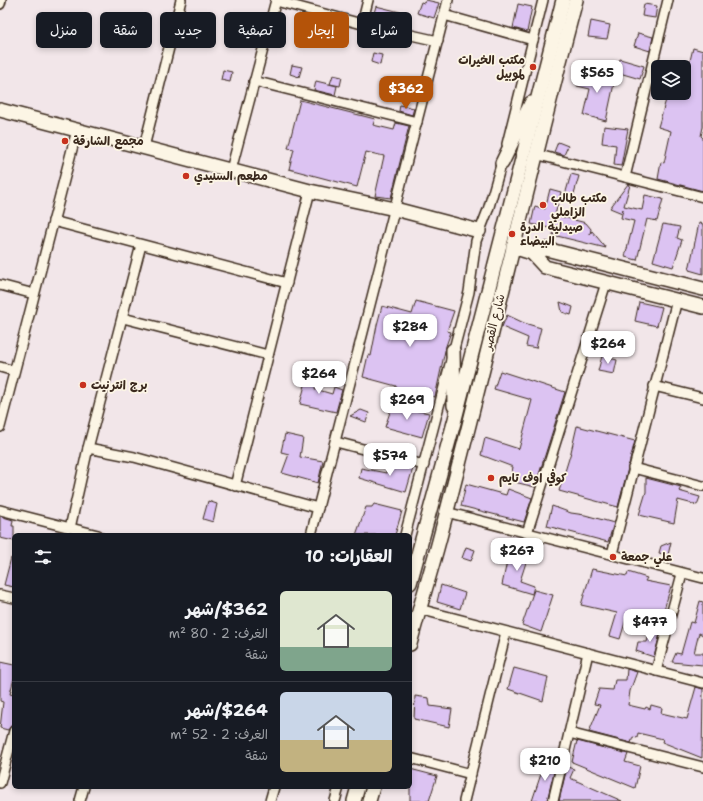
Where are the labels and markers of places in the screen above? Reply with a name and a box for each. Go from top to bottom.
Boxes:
place label: مكتب الخيرات لموبيل [458,52,525,82]
pin: $565 [573,60,621,94]
marker: مكتب الخيرات لموبيل [528,62,538,72]
pin: $362 [382,76,430,110]
place label: مجمع الشارقة [73,133,144,150]
marker: مجمع الشارقة [60,136,70,146]
place label: مطعم السنيدي [194,168,268,185]
marker: مطعم السنيدي [181,171,191,181]
place label: مكتب طالب الزاملي [551,190,607,223]
marker: مكتب طالب الزاملي [538,200,548,210]
place label: صيدلية الدرة البيضاء [520,219,583,249]
marker: صيدلية الدرة البيضاء [507,229,517,239]
pin: $284 [386,314,434,348]
pin: $264 [584,331,632,365]
pin: $264 [295,361,343,395]
place label: برج انترنيت [91,377,147,393]
marker: برج انترنيت [78,380,88,390]
pin: $269 [383,387,431,421]
pin: $574 [366,443,414,477]
place label: كوفي اوف تايم [499,469,567,487]
marker: كوفي اوف تايم [486,473,496,483]
pin: $267 [493,538,541,572]
place label: علي جمعة [621,549,673,568]
marker: علي جمعة [608,552,618,562]
pin: $477 [626,609,674,643]
pin: $210 [521,748,569,782]

